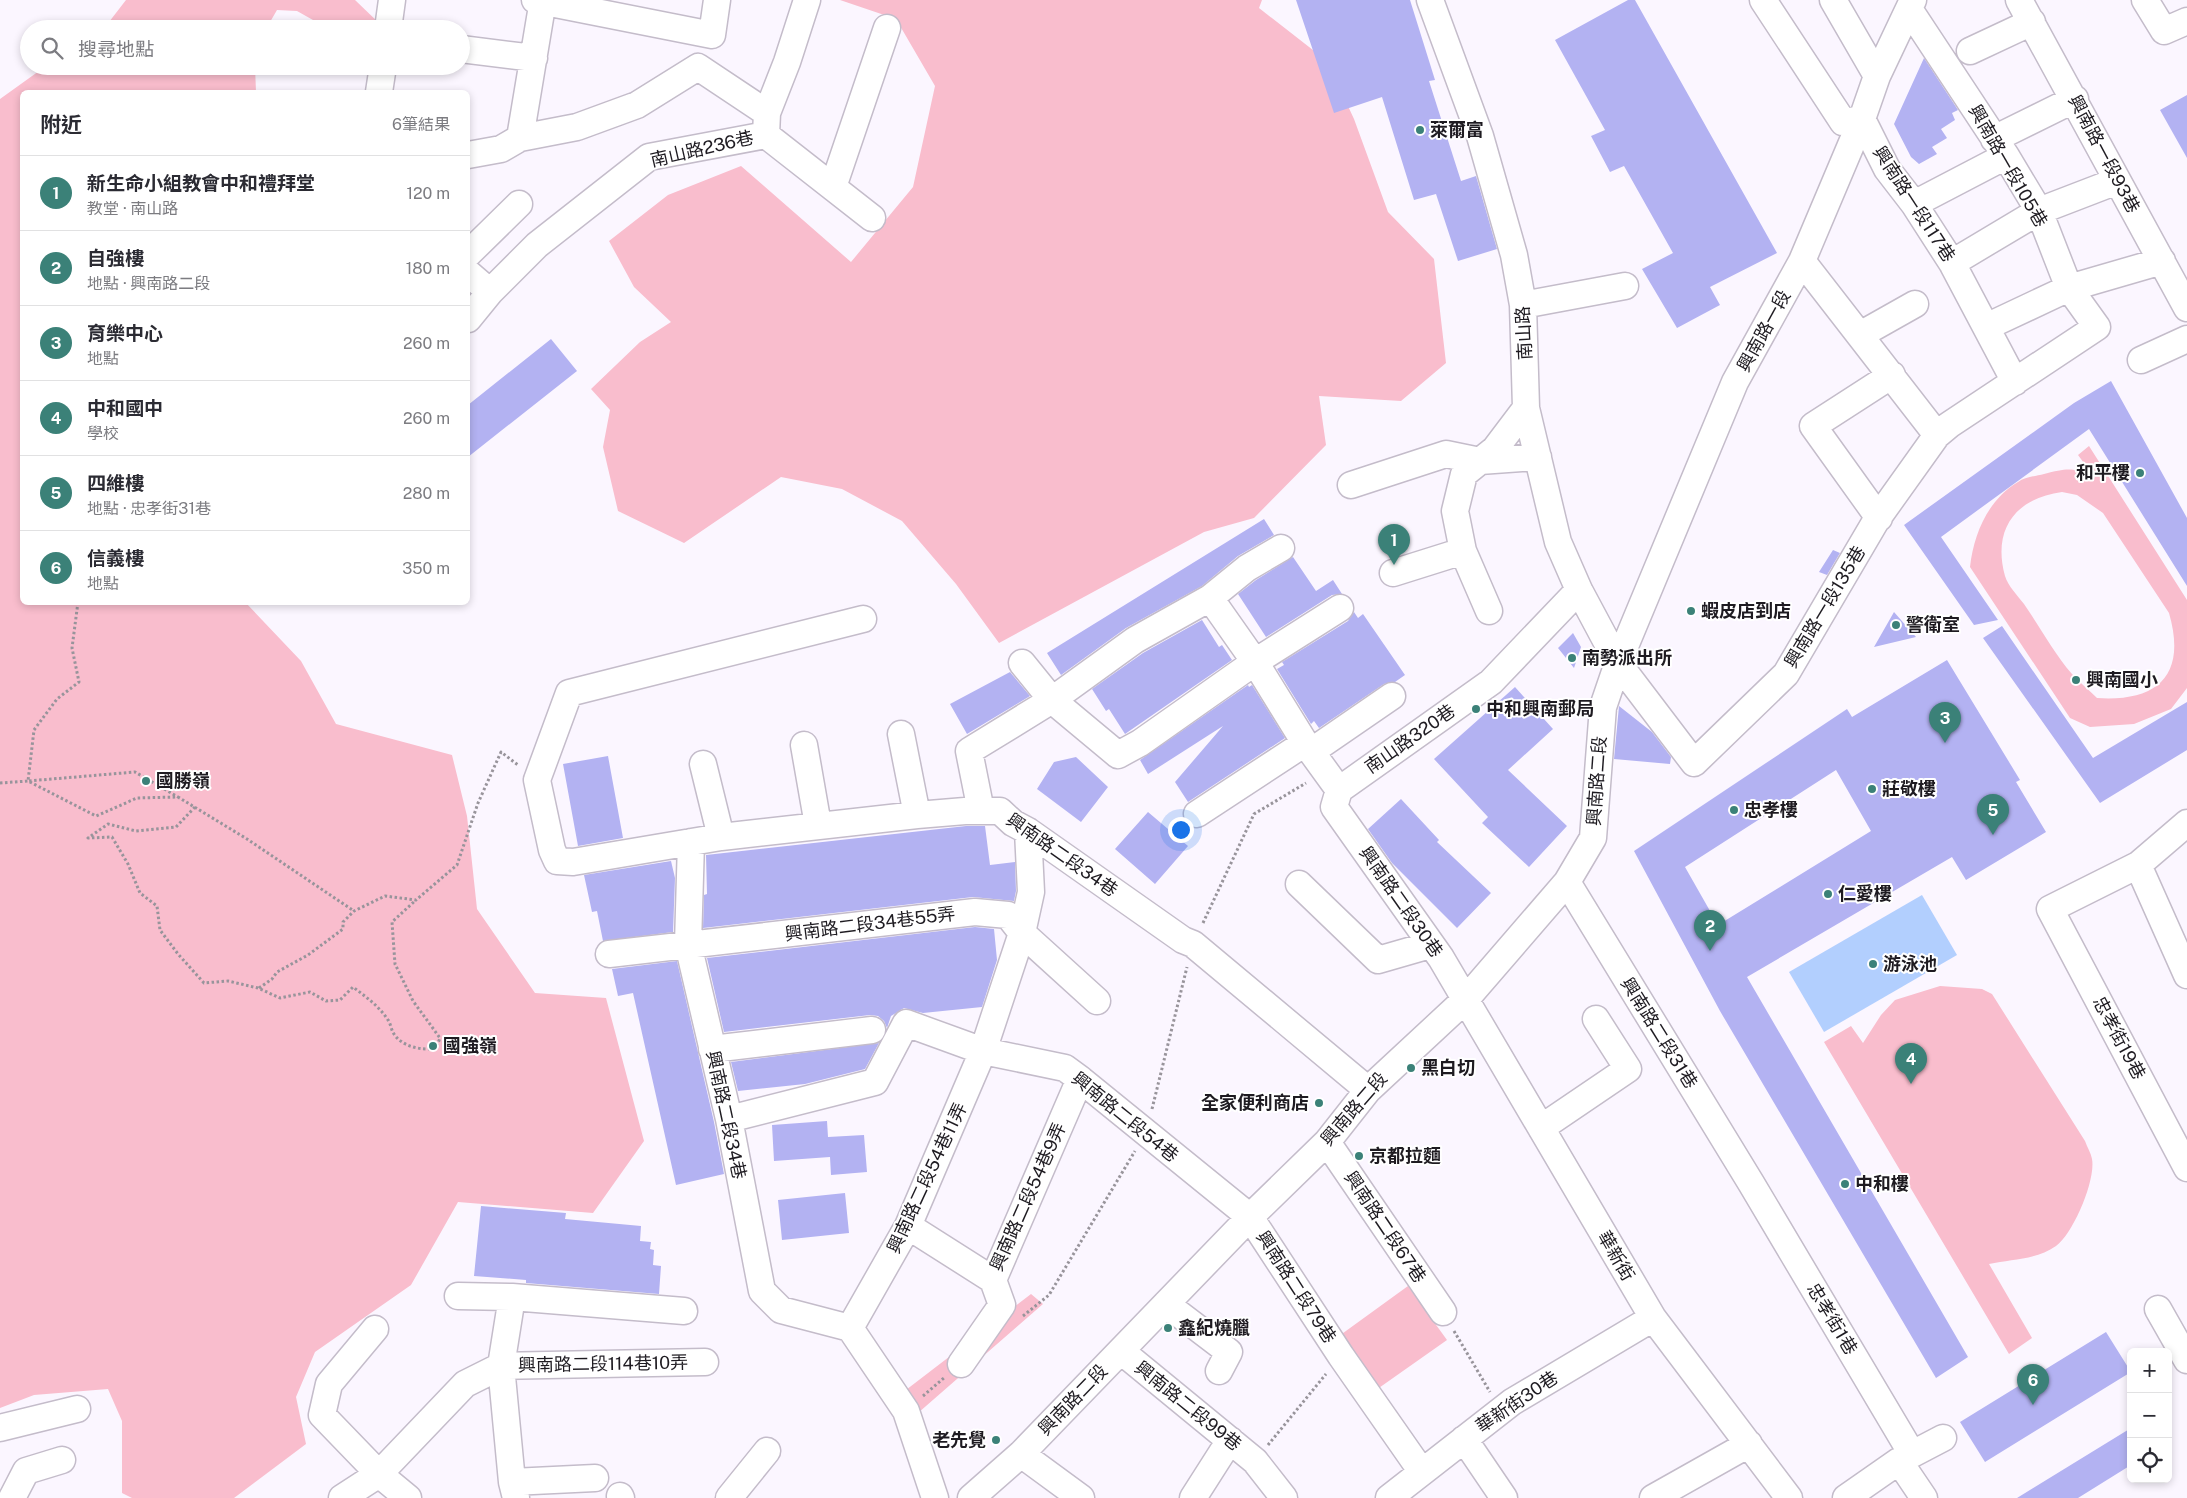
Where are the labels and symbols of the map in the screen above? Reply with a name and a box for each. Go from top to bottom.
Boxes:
street label: 興南路一段93巷 [2065,91,2144,216]
street label: 興南路一段105巷 [1965,101,2052,231]
place label: 萊爾富 [1430,119,1484,140]
marker: 萊爾富 [1414,124,1426,136]
street label: 南山路236巷 [648,126,755,171]
street label: 興南路一段117巷 [1869,142,1960,265]
street label: 興南路一段 [1733,286,1795,375]
street label: 南山路 [1512,306,1535,361]
place label: 和平樓 [2076,462,2130,483]
marker: 和平樓 [2134,467,2146,479]
pin: 1 [1378,524,1410,565]
street label: 興南路一段135巷 [1780,542,1869,671]
place label: 蝦皮店到店 [1701,600,1791,621]
marker: 蝦皮店到店 [1685,605,1697,617]
place label: 警衛室 [1906,614,1960,635]
marker: 警衛室 [1890,619,1902,631]
place label: 南勢派出所 [1582,647,1672,668]
marker: 南勢派出所 [1566,652,1578,664]
place label: 興南國小 [2086,669,2158,690]
marker: 興南國小 [2070,674,2082,686]
place label: 中和興南郵局 [1486,698,1594,719]
street label: 南山路320巷 [1361,700,1459,777]
pin: 3 [1929,702,1961,743]
marker: 中和興南郵局 [1470,703,1482,715]
street label: 興南路二段 [1583,735,1610,827]
place label: 國勝嶺 [156,770,210,791]
marker: 國勝嶺 [140,775,152,787]
place label: 莊敬樓 [1882,778,1936,799]
marker: 莊敬樓 [1866,783,1878,795]
pin: 5 [1977,794,2009,835]
place label: 忠孝樓 [1744,799,1798,820]
marker: 忠孝樓 [1728,804,1740,816]
street label: 興南路二段34巷 [1003,809,1122,901]
your location [1168,817,1194,843]
street label: 興南路二段30巷 [1355,842,1447,961]
place label: 仁愛樓 [1838,883,1892,904]
marker: 仁愛樓 [1822,888,1834,900]
street label: 興南路二段34巷55弄 [783,903,956,944]
pin: 2 [1694,910,1726,951]
place label: 游泳池 [1883,953,1937,974]
marker: 游泳池 [1867,958,1879,970]
street label: 興南路二段31巷 [1617,973,1702,1092]
street label: 忠孝街19巷 [2089,993,2150,1083]
place label: 國強嶺 [443,1035,497,1056]
marker: 國強嶺 [427,1040,439,1052]
pin: 4 [1895,1043,1927,1084]
street label: 興南路二段34巷 [703,1049,750,1181]
place label: 黑白切 [1421,1057,1475,1078]
marker: 黑白切 [1405,1062,1417,1074]
street label: 興南路二段54巷 [1068,1067,1183,1166]
street label: 興南路二段 [1316,1068,1391,1150]
place label: 全家便利商店 [1201,1092,1309,1113]
marker: 全家便利商店 [1313,1097,1325,1109]
street label: 興南路二段54巷11弄 [882,1099,971,1256]
street label: 興南路二段54巷9弄 [985,1119,1070,1274]
place label: 京都拉麵 [1369,1145,1441,1166]
marker: 京都拉麵 [1353,1150,1365,1162]
street label: 興南路二段67巷 [1340,1167,1430,1286]
place label: 中和樓 [1855,1173,1909,1194]
marker: 中和樓 [1839,1178,1851,1190]
street label: 興南路二段79巷 [1252,1227,1341,1347]
street label: 華新街 [1594,1227,1639,1284]
street label: 忠孝街1巷 [1803,1279,1862,1358]
place label: 鑫紀燒臘 [1178,1317,1250,1338]
marker: 鑫紀燒臘 [1162,1322,1174,1334]
street label: 興南路二段114巷10弄 [518,1352,688,1375]
street label: 興南路二段99巷 [1131,1356,1246,1455]
street label: 興南路二段 [1034,1360,1111,1439]
pin: 6 [2017,1364,2049,1405]
street label: 華新街30巷 [1472,1367,1562,1437]
place label: 老先覺 [932,1429,986,1450]
marker: 老先覺 [990,1434,1002,1446]

